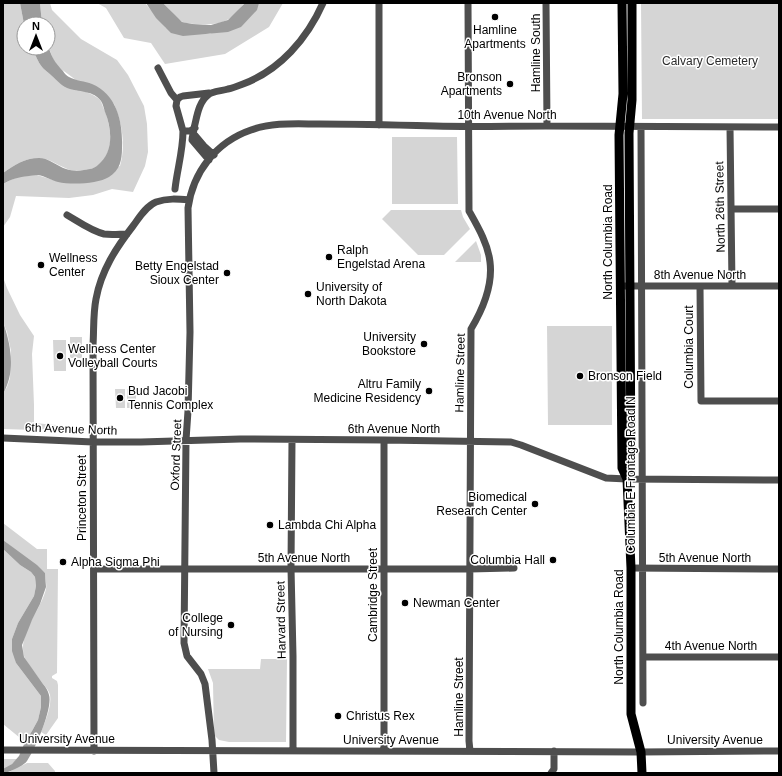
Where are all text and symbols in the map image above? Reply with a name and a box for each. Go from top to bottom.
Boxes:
marker: Hamline Apartments [490,12,500,22]
street label: Hamline South [529,14,543,92]
north arrow [16,16,56,56]
text: N [32,20,40,32]
place label: Hamline Apartments [464,23,526,51]
park label: Calvary Cemetery [662,54,758,68]
place label: Bronson Apartments [441,70,502,98]
marker: Bronson Apartments [505,79,515,89]
street label: 10th Avenue North [457,108,557,122]
street label: North 26th Street [712,161,728,253]
street label: North Columbia Road [601,184,615,300]
place label: Ralph Engelstad Arena [337,243,425,271]
place label: Wellness Center [49,251,97,279]
marker: Ralph Engelstad Arena [324,252,334,262]
place label: Betty Engelstad Sioux Center [135,259,219,287]
marker: Wellness Center [36,260,46,270]
marker: Betty Engelstad Sioux Center [222,268,232,278]
street label: 8th Avenue North [654,268,746,282]
place label: University of North Dakota [316,280,387,308]
marker: University of North Dakota [303,289,313,299]
street label: Columbia Court [682,305,696,389]
place label: University Bookstore [362,330,416,358]
street label: Hamline Street [452,333,468,413]
marker: University Bookstore [419,339,429,349]
place label: Wellness Center Volleyball Courts [68,342,157,370]
marker: Wellness Center Volleyball Courts [55,351,65,361]
place label: Bronson Field [588,369,662,383]
marker: Bronson Field [575,371,585,381]
place label: Altru Family Medicine Residency [314,377,421,405]
place label: Bud Jacobi Tennis Complex [128,384,213,412]
marker: Altru Family Medicine Residency [424,386,434,396]
marker: Bud Jacobi Tennis Complex [115,393,125,403]
street label: Columbia E Frontage Road N [624,396,638,554]
street label: Oxford Street [168,418,184,491]
street label: 6th Avenue North [25,420,117,438]
street label: 6th Avenue North [348,422,440,436]
street label: Princeton Street [75,454,89,541]
place label: Biomedical Research Center [436,490,527,518]
marker: Biomedical Research Center [530,499,540,509]
place label: Lambda Chi Alpha [278,518,376,532]
marker: Lambda Chi Alpha [265,520,275,530]
street label: Cambridge Street [366,547,380,642]
street label: 5th Avenue North [258,551,350,565]
street label: 5th Avenue North [659,551,751,565]
place label: Columbia Hall [470,553,545,567]
place label: Alpha Sigma Phi [71,555,160,569]
marker: Columbia Hall [548,555,558,565]
marker: Alpha Sigma Phi [58,557,68,567]
street label: North Columbia Road [612,569,626,685]
street label: Harvard Street [273,580,289,659]
place label: Newman Center [413,596,500,610]
marker: Newman Center [400,598,410,608]
place label: College of Nursing [168,611,223,639]
marker: College of Nursing [226,620,236,630]
street label: 4th Avenue North [665,639,757,653]
street label: Hamline Street [452,657,466,737]
place label: Christus Rex [346,709,415,723]
marker: Christus Rex [333,711,343,721]
street label: University Avenue [19,732,115,746]
street label: University Avenue [343,733,439,747]
street label: University Avenue [667,733,763,747]

